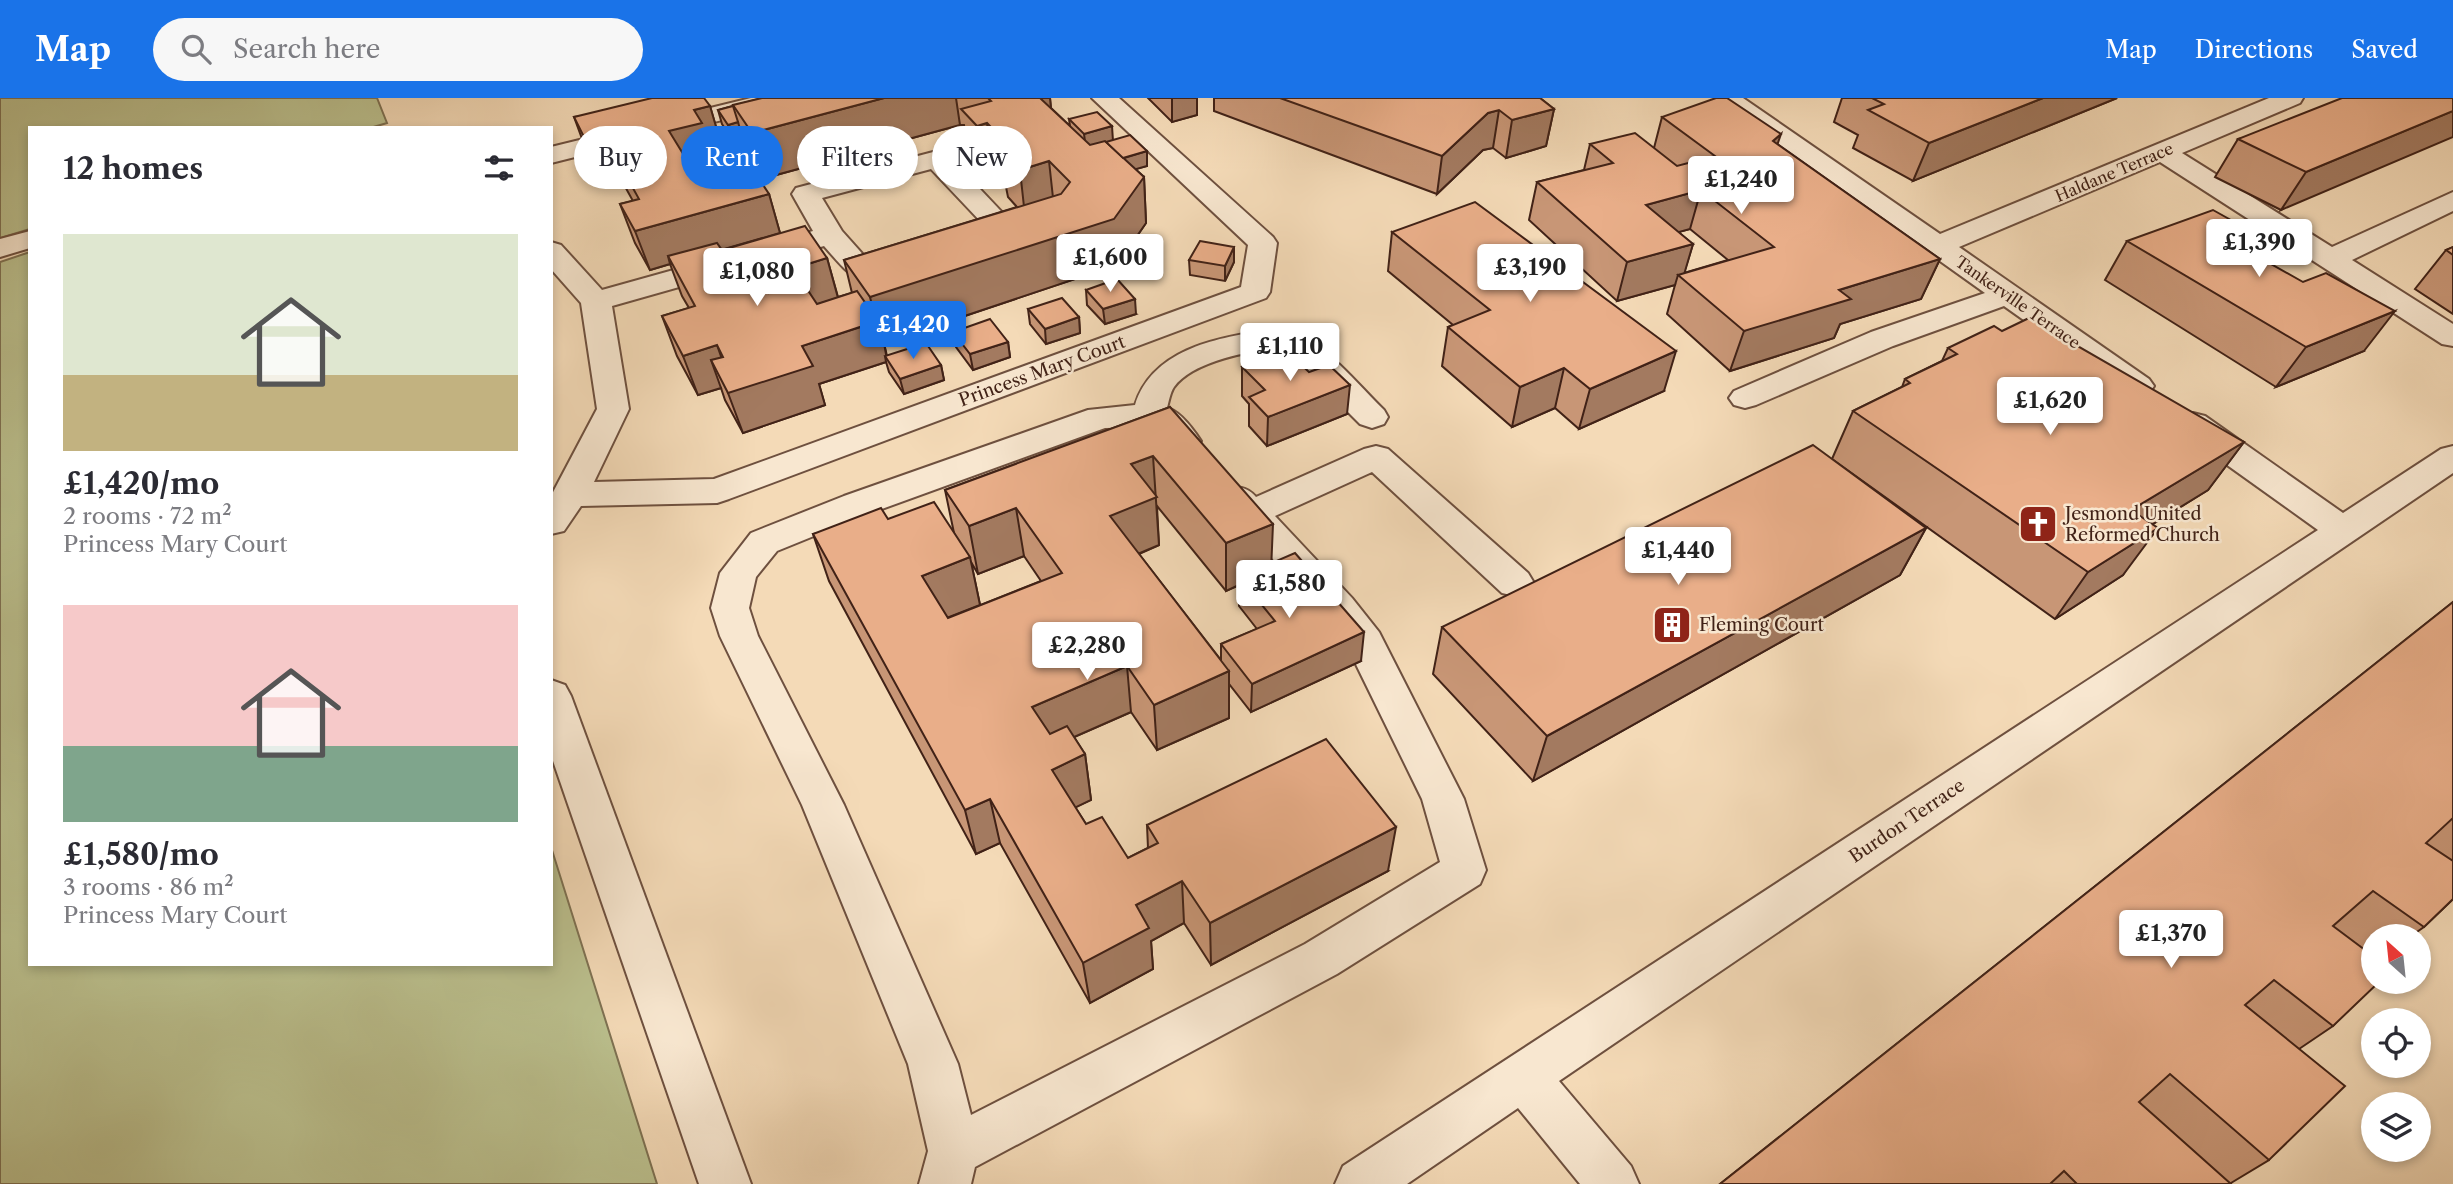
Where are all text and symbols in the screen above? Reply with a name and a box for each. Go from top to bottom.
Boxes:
search box [153,18,643,81]
text: Map [35,29,111,70]
icon: search [177,30,215,68]
text: Search here [233,33,380,65]
text: Map [2105,35,2157,64]
text: Directions [2195,35,2313,64]
text: Saved [2351,35,2418,64]
chip: Buy [574,126,667,189]
chip: Rent [681,126,783,189]
chip: Filters [797,126,918,189]
chip: New [932,126,1032,189]
street label: Haldane Terrace [2052,138,2176,206]
icon: filters [480,149,518,187]
text: 12 homes [63,150,203,187]
pin: £1,240 [1684,156,1798,216]
text: £1,240 [1704,165,1778,193]
pin: £1,390 [2202,220,2316,279]
text: £1,390 [2222,228,2296,256]
pin: £1,600 [1053,234,1167,294]
text: £1,600 [1072,243,1148,271]
pin: £3,190 [1473,244,1587,304]
pin: £1,080 [700,248,814,308]
street label: Tankerville Terrace [1952,251,2084,353]
text: £3,190 [1493,253,1567,281]
text: £1,080 [719,257,795,285]
icon: home [228,279,354,405]
pin: £1,420 [856,302,970,361]
text: £1,420 [876,310,950,338]
pin: £1,110 [1233,324,1347,383]
street label: Princess Mary Court [956,330,1129,411]
text: £1,110 [1256,332,1324,360]
pin: £1,620 [1993,378,2107,437]
text: £1,620 [2013,386,2087,414]
text: £1,420/mo [63,465,219,502]
text: 2 rooms · 72 m² [63,502,232,530]
church icon: Jesmond United Reformed Church [2017,503,2059,545]
place label: Jesmond United Reformed Church [2062,503,2220,546]
pin: £1,440 [1621,528,1735,587]
text: Princess Mary Court [63,530,287,558]
text: £1,440 [1641,536,1715,564]
pin: £1,580 [1232,560,1346,620]
text: £1,580 [1252,569,1326,597]
building icon: Fleming Court [1651,604,1693,646]
place label: Fleming Court [1699,614,1824,636]
pin: £2,280 [1030,622,1144,682]
text: £2,280 [1048,631,1126,659]
icon: home [228,650,354,776]
street label: Burdon Terrace [1845,774,1969,868]
text: £1,580/mo [63,836,219,873]
text: 3 rooms · 86 m² [63,873,234,901]
text: Princess Mary Court [63,901,287,929]
pin: £1,370 [2114,910,2228,970]
text: £1,370 [2135,919,2207,947]
north arrow [2361,924,2431,994]
map controls [2361,924,2431,1162]
button: locate [2361,1008,2431,1078]
button: layers [2361,1092,2431,1162]

